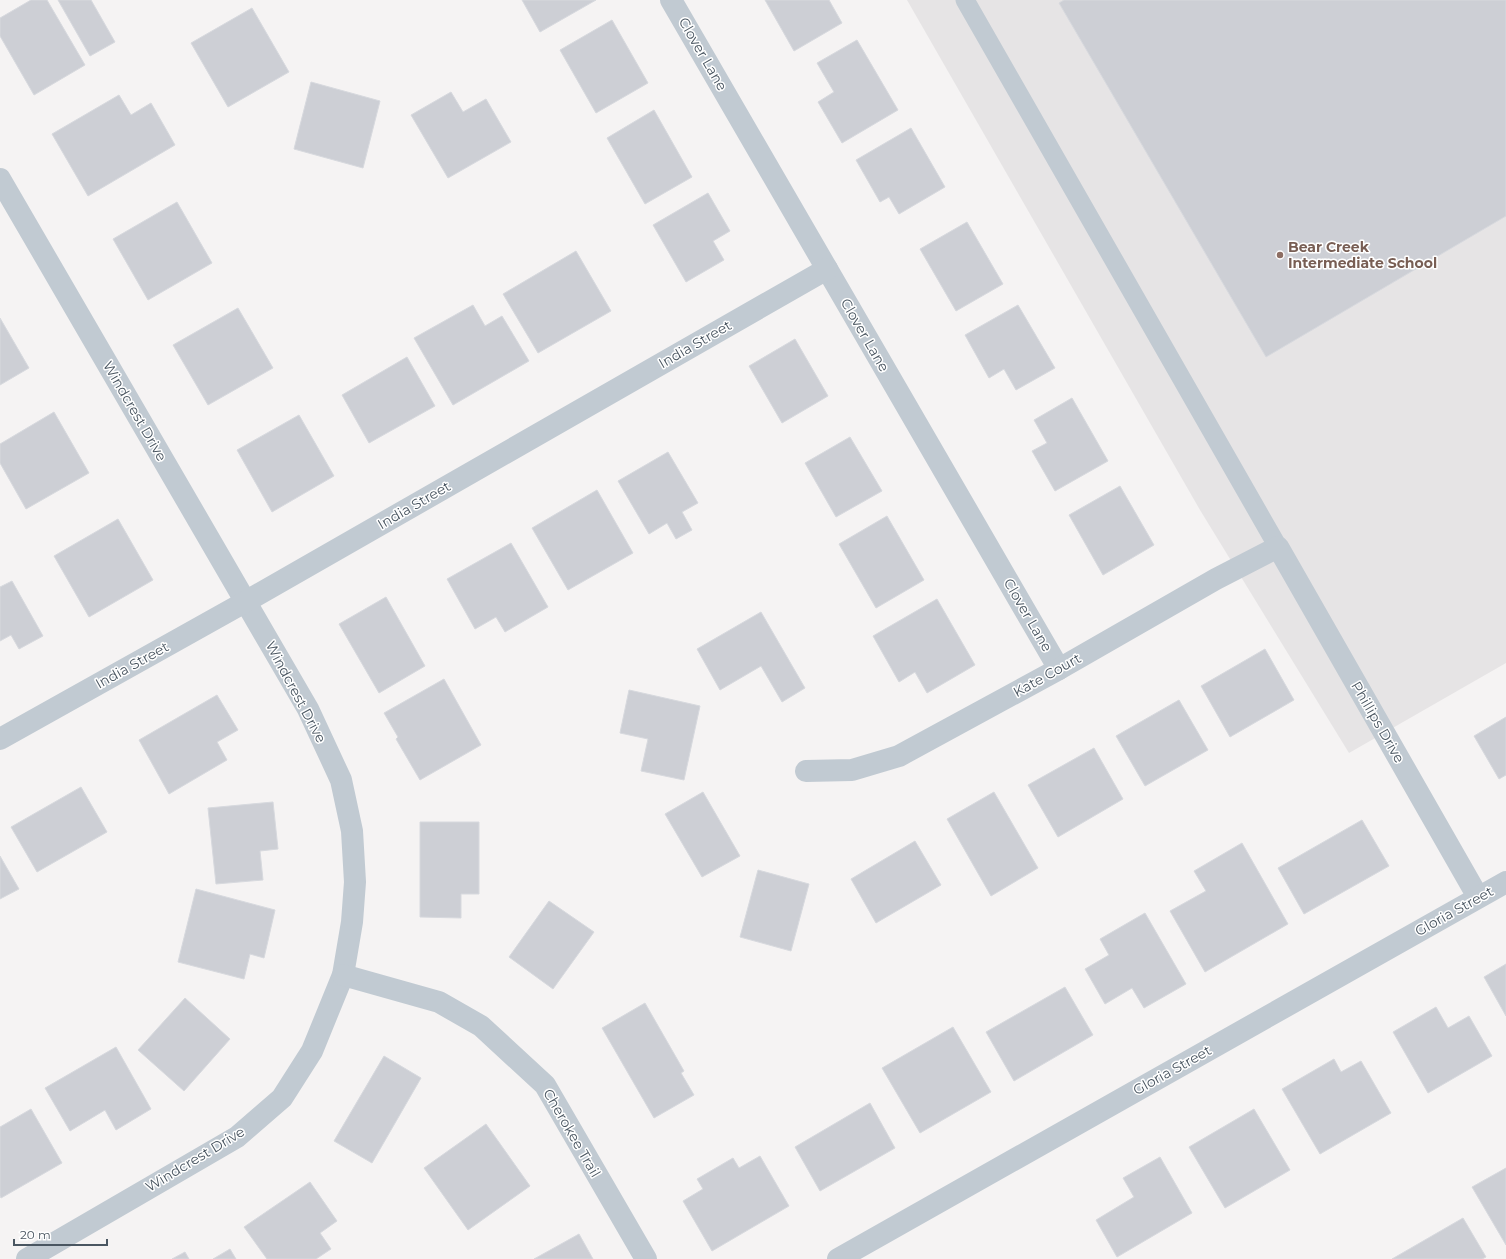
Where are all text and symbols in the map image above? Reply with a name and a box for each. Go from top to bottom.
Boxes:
street label: Clover Lane [675,14,731,94]
place label: Bear Creek Intermediate School [1288,238,1437,272]
marker: Bear Creek Intermediate School [1275,250,1285,260]
street label: Clover Lane [837,295,893,375]
street label: India Street [655,316,735,372]
street label: Windcrest Drive [99,358,171,464]
street label: India Street [374,477,454,533]
street label: Clover Lane [1000,575,1056,655]
street label: India Street [92,637,172,693]
street label: Windcrest Drive [262,638,330,746]
street label: Kate Court [1010,649,1084,701]
street label: Phillips Drive [1347,678,1409,766]
street label: Gloria Street [1412,882,1497,940]
street label: Gloria Street [1130,1041,1215,1099]
street label: Cherokee Trail [539,1085,605,1181]
street label: Windcrest Drive [142,1122,248,1196]
scale bar [14,1221,107,1247]
text: 20 m [20,1227,51,1242]

